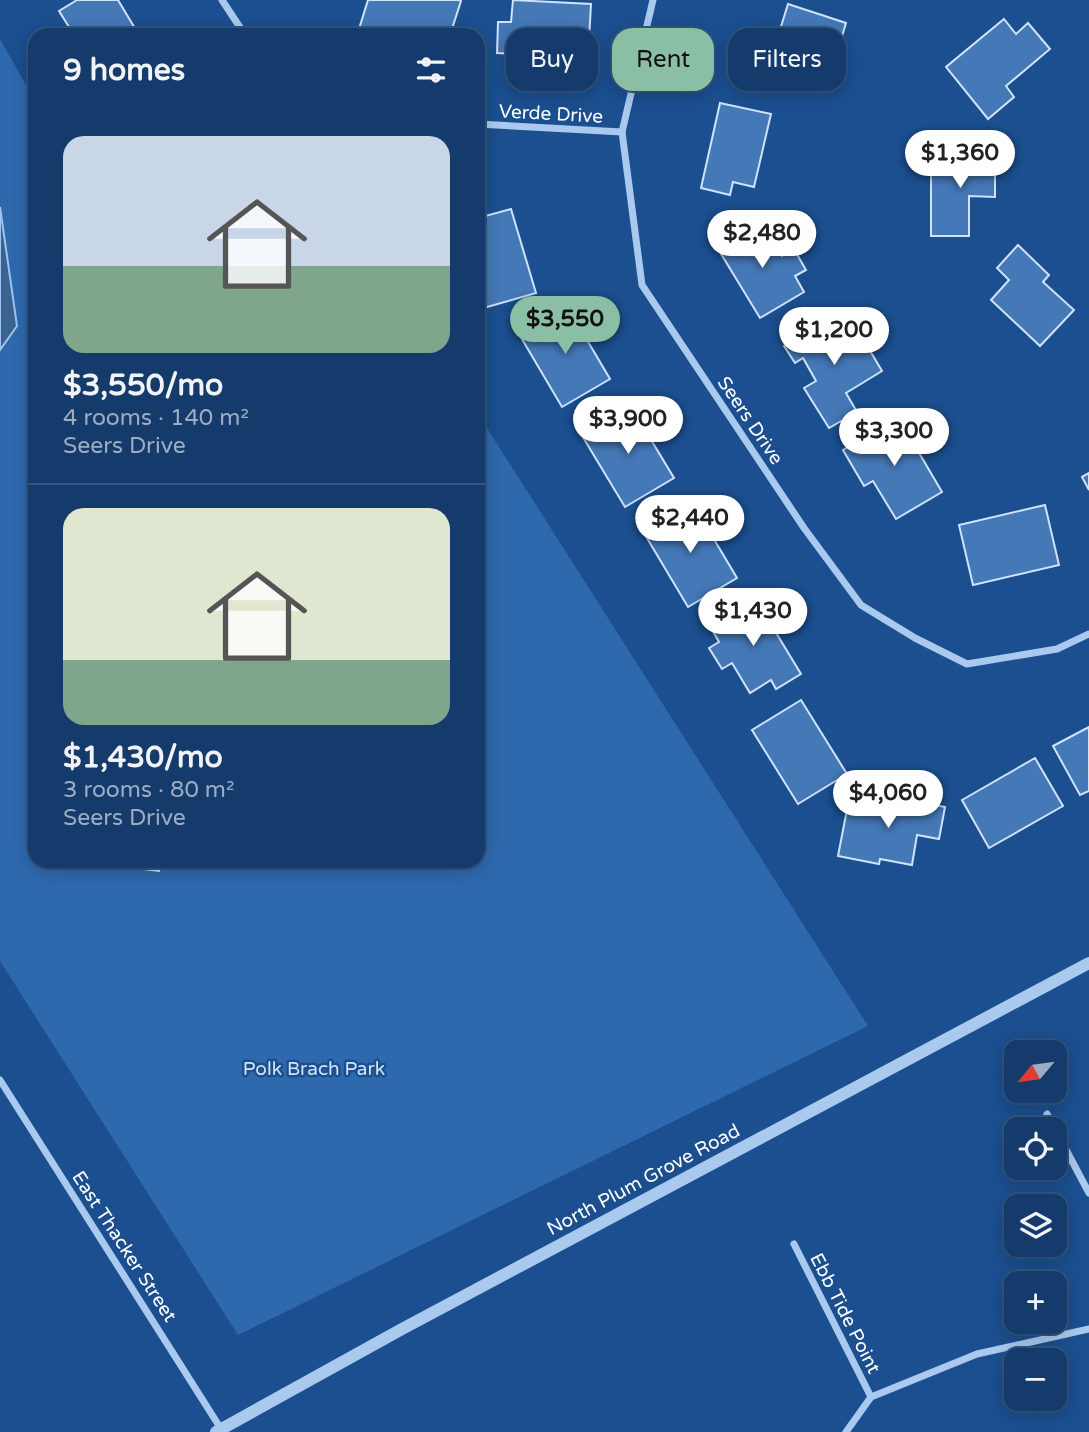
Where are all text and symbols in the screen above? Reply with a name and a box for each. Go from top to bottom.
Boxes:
chip: Buy [506,28,598,91]
chip: Rent [612,28,714,91]
chip: Filters [728,28,846,91]
icon: filters [412,51,450,89]
text: 9 homes [63,52,185,89]
street label: Verde Drive [498,100,604,128]
pin: $1,360 [903,130,1017,190]
text: $1,360 [921,139,999,167]
icon: home [194,181,320,307]
pin: $2,480 [705,210,819,270]
text: $2,480 [723,219,801,247]
pin: $3,550 [508,296,622,356]
text: $3,550 [526,305,604,333]
pin: $1,200 [777,308,891,367]
text: $1,200 [795,316,873,344]
text: $3,550/mo [63,367,223,404]
street label: Seers Drive [713,372,788,469]
pin: $3,900 [571,396,685,456]
text: 4 rooms · 140 m² [63,404,249,432]
text: $3,900 [589,405,667,433]
pin: $3,300 [837,408,951,468]
text: $3,300 [855,417,933,445]
text: Seers Drive [63,432,186,460]
pin: $2,440 [633,496,747,555]
text: $2,440 [651,504,729,532]
icon: home [194,553,320,679]
pin: $1,430 [696,588,810,648]
text: $1,430 [714,597,792,625]
text: $1,430/mo [63,739,223,776]
pin: $4,060 [831,770,945,830]
text: 3 rooms · 80 m² [63,776,234,804]
text: $4,060 [849,779,927,807]
text: Seers Drive [63,804,186,832]
north arrow [1004,1040,1068,1102]
map controls [1004,1040,1067,1411]
park label: Polk Brach Park [243,1058,385,1080]
button: locate [1004,1117,1067,1180]
street label: North Plum Grove Road [543,1120,744,1240]
street label: East Thacker Street [67,1167,181,1326]
button: layers [1004,1194,1067,1257]
street label: Ebb Tide Point [805,1250,885,1377]
button: + [1004,1271,1067,1334]
button: − [1004,1348,1067,1411]

